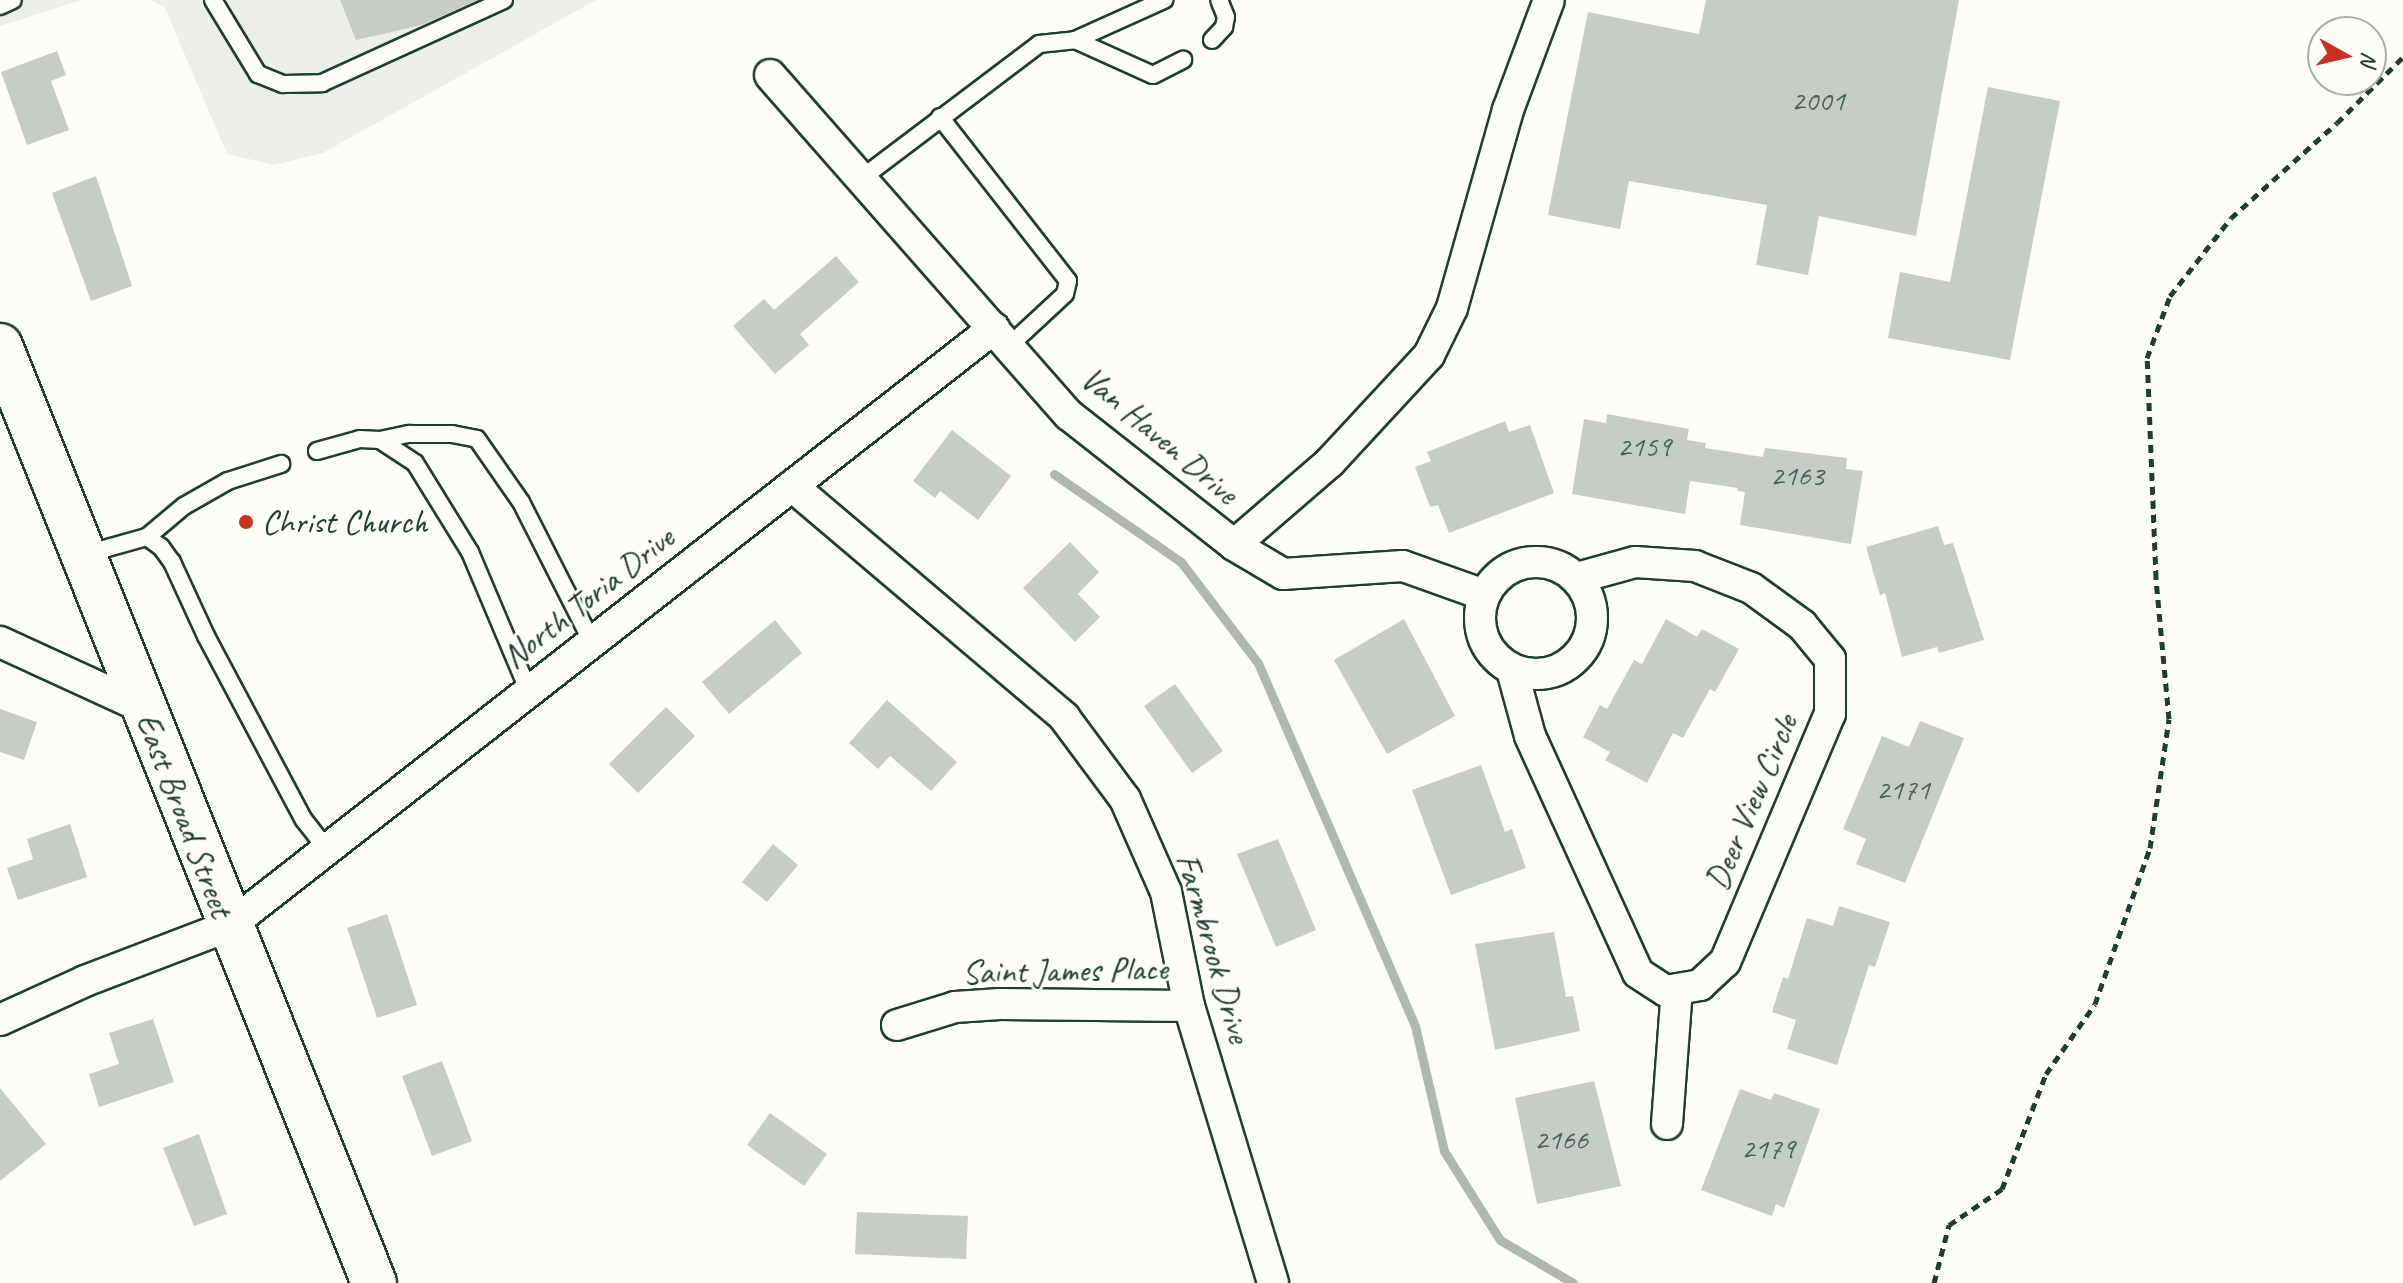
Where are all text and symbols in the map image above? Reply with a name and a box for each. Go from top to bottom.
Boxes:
north arrow [2307,16,2387,96]
text: N [2354,50,2384,68]
house number: 2001 [1791,82,1845,118]
street label: Van Haven Drive [1073,357,1247,513]
house number: 2159 [1617,428,1671,464]
house number: 2163 [1770,457,1824,493]
place label: Christ Church [262,502,429,542]
marker: Christ Church [237,513,255,531]
street label: North Toria Drive [494,518,682,676]
street label: East Broad Street [127,707,243,923]
street label: Deer View Circle [1696,709,1806,895]
house number: 2171 [1876,771,1930,807]
street label: Farmbrook Drive [1168,849,1260,1047]
street label: Saint James Place [961,948,1169,992]
house number: 2166 [1534,1121,1588,1157]
house number: 2179 [1741,1130,1795,1166]

